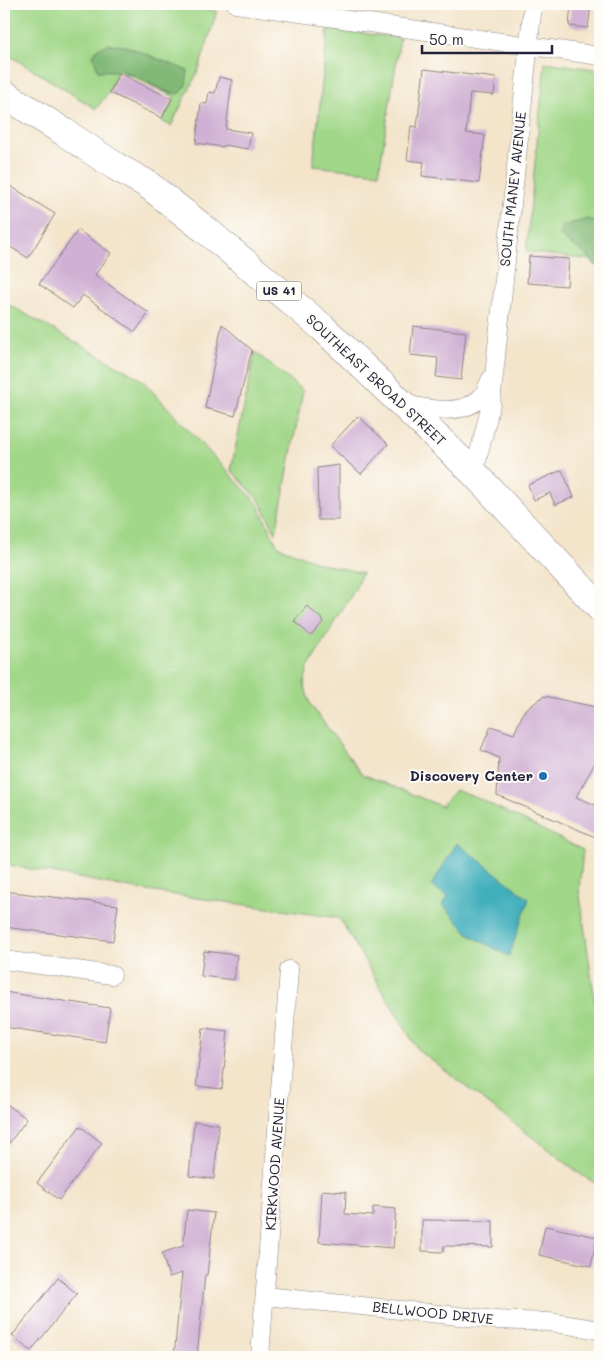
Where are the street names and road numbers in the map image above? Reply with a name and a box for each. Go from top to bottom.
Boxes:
street label: SOUTH MANEY AVENUE [495,111,530,267]
road number: US 41 [256,282,302,300]
street label: SOUTHEAST BROAD STREET [302,310,451,450]
street label: KIRKWOOD AVENUE [260,1097,289,1231]
street label: BELLWOOD DRIVE [372,1297,495,1328]

